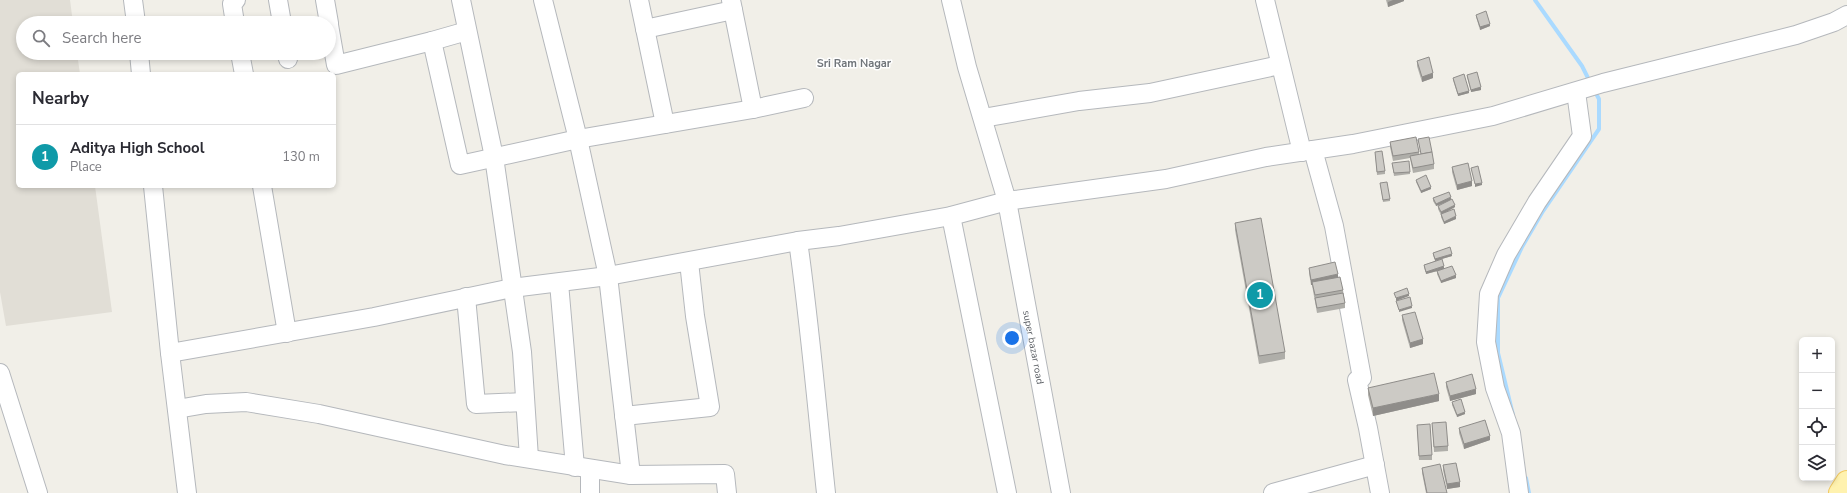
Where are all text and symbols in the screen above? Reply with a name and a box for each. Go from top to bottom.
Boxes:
search box [16,16,336,60]
icon: search [30,27,52,49]
text: Search here [62,28,142,48]
district label: Sri Ram Nagar [817,56,892,71]
text: Nearby [32,87,89,110]
text: Aditya High School [70,138,204,158]
text: 1 [41,148,49,166]
text: 130 m [282,148,320,166]
text: Place [70,158,102,176]
pin: 1 [1247,280,1273,310]
street label: super bazar road [1019,309,1047,386]
your location [1002,328,1022,348]
map controls [1799,337,1835,481]
button: + [1799,337,1835,373]
button: − [1799,373,1835,409]
button: locate [1799,409,1835,445]
button: layers [1799,445,1835,481]

